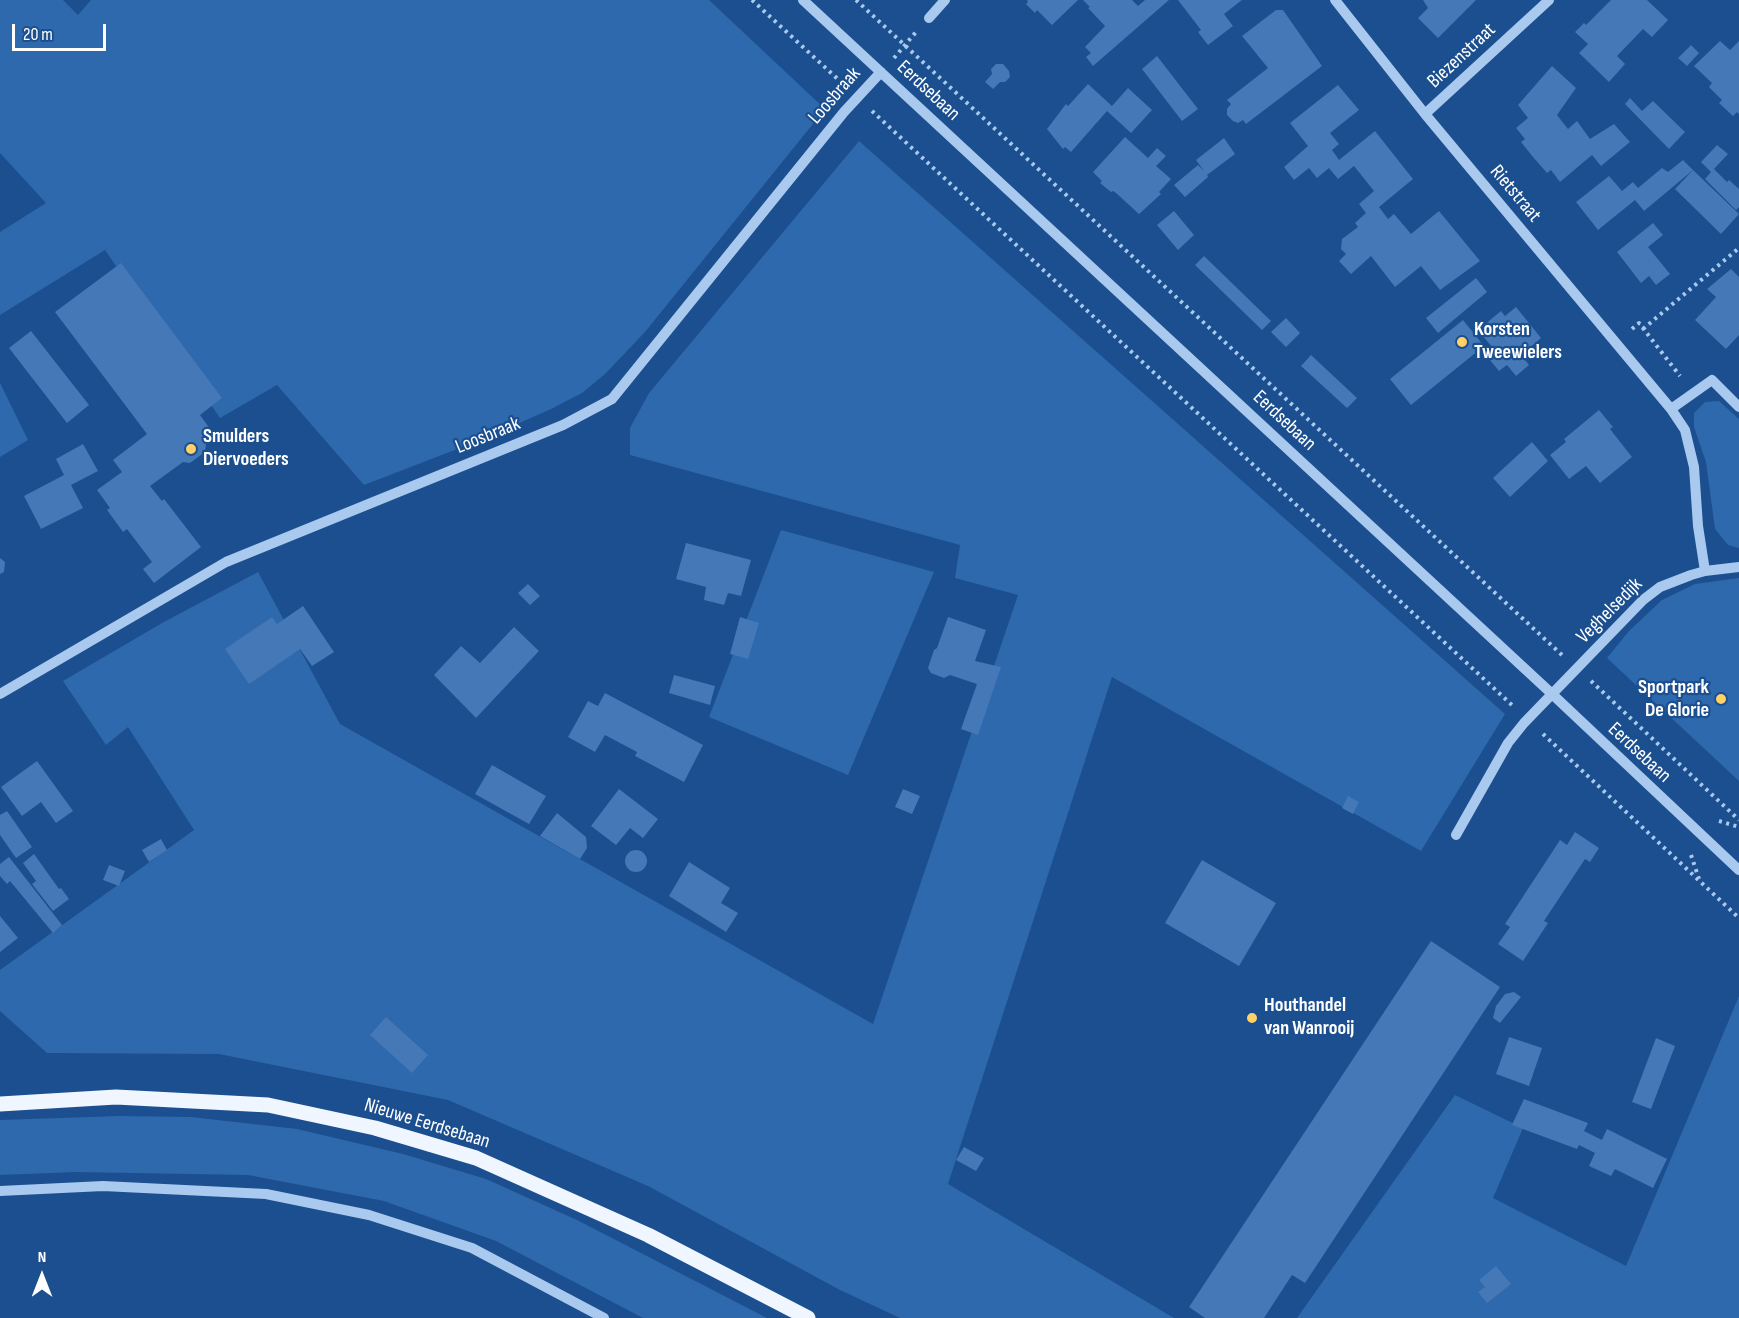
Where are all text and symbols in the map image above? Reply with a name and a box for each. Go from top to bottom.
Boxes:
scale bar [15,12,110,50]
street label: Biezenstraat [1423,18,1501,94]
text: 20 m [23,24,53,45]
street label: Eerdsebaan [892,56,964,126]
street label: Loosbraak [804,63,866,129]
street label: Rietstraat [1484,161,1546,227]
place label: Korsten Tweewielers [1474,318,1562,365]
marker: Korsten Tweewielers [1455,335,1469,349]
street label: Eerdsebaan [1248,386,1320,456]
street label: Loosbraak [452,412,524,460]
place label: Smulders Diervoeders [203,425,289,472]
marker: Smulders Diervoeders [184,442,198,456]
street label: Veghelsedijk [1572,573,1648,649]
place label: Sportpark De Glorie [1638,676,1709,723]
marker: Sportpark De Glorie [1714,692,1728,706]
street label: Eerdsebaan [1603,718,1675,788]
place label: Houthandel van Wanrooij [1264,994,1354,1041]
marker: Houthandel van Wanrooij [1245,1011,1259,1025]
street label: Nieuwe Eerdsebaan [361,1094,493,1154]
north arrow [12,1246,72,1306]
text: N [38,1248,46,1267]

